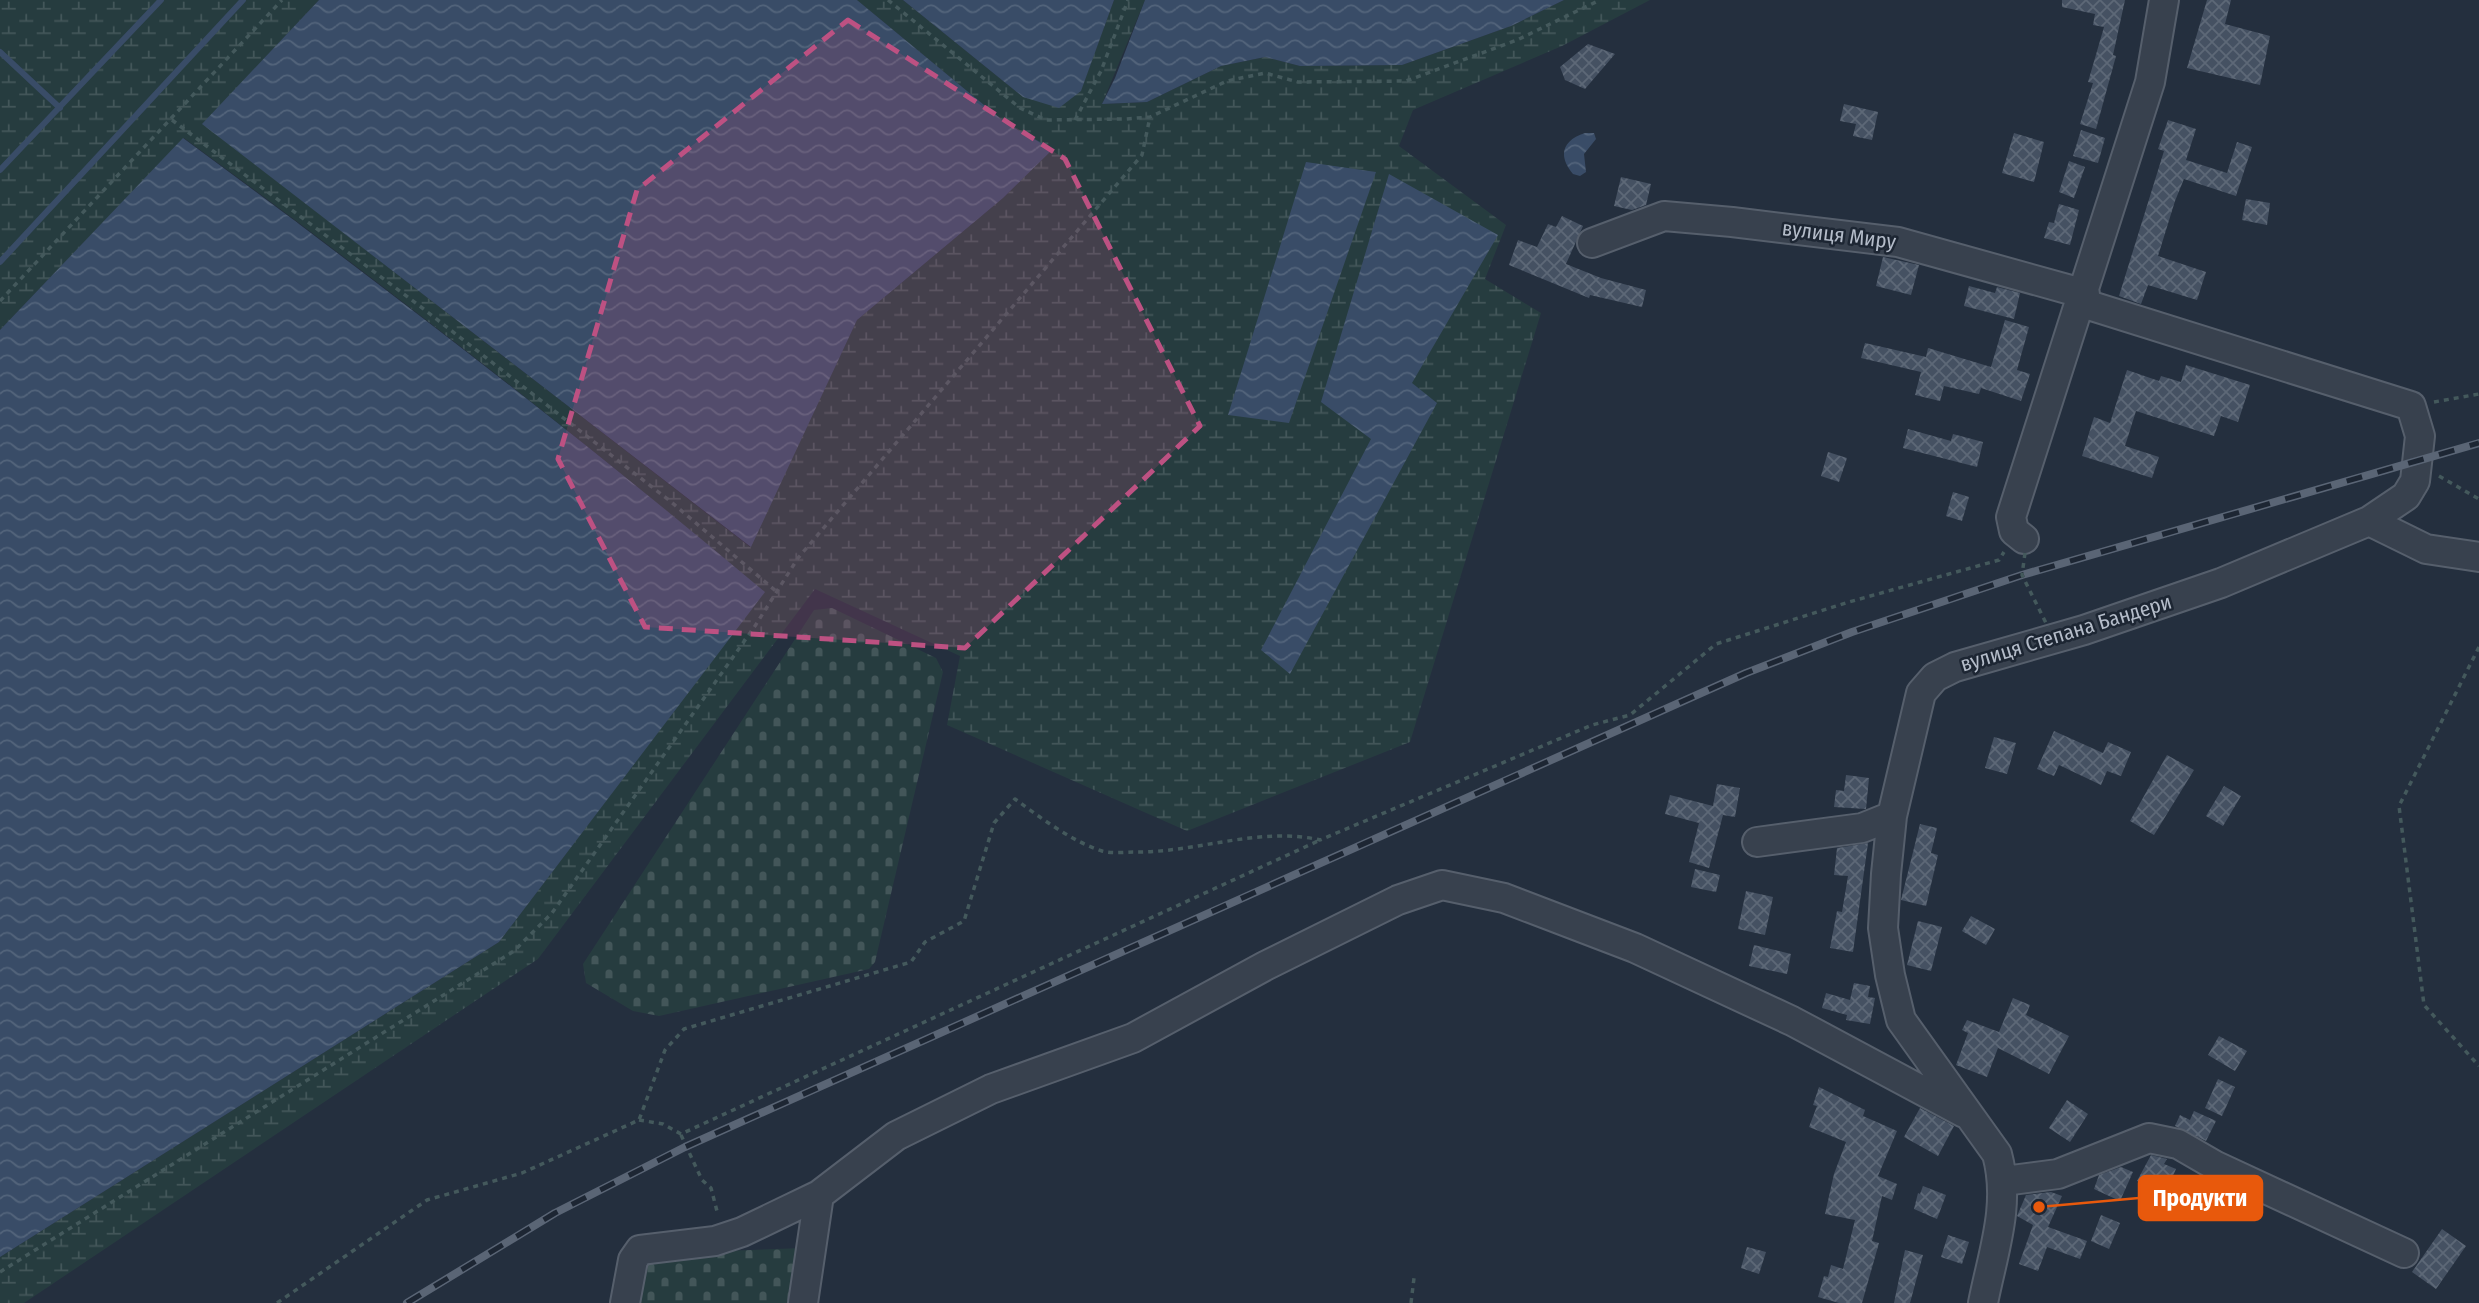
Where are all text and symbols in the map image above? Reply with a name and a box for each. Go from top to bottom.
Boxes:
street label: вулиця Миру [1781,215,1898,255]
street label: вулиця Степана Бандери [1957,588,2175,678]
callout: Продукти [2139,1176,2262,1220]
text: Продукти [2153,1184,2247,1212]

